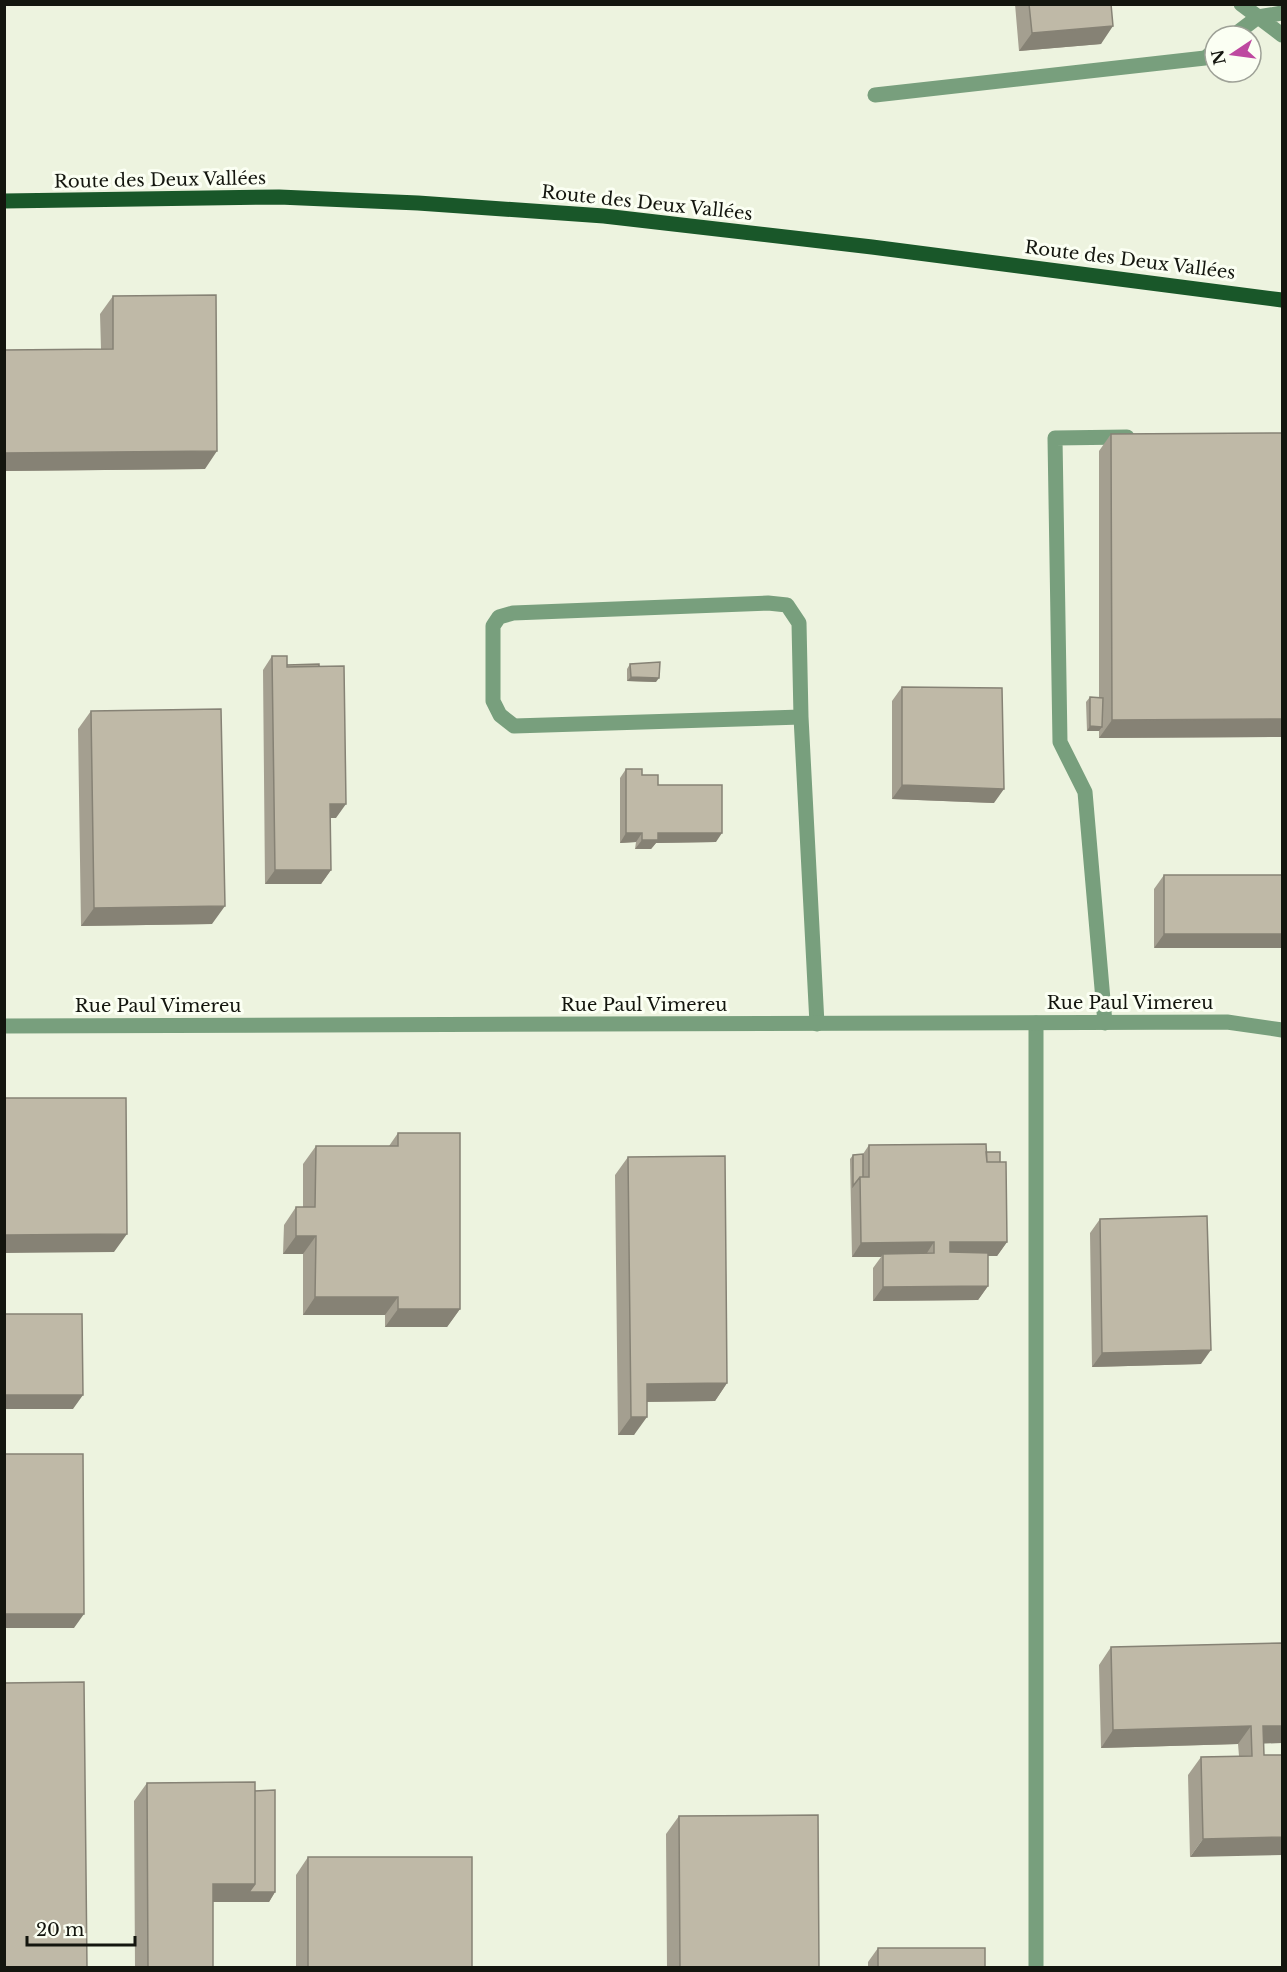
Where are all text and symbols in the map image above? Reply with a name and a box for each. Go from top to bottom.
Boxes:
north arrow [1203,24,1263,84]
text: N [1207,48,1230,67]
street label: Route des Deux Vallées [54,167,266,193]
street label: Route des Deux Vallées [540,181,754,225]
street label: Route des Deux Vallées [1023,236,1237,284]
street label: Rue Paul Vimereu [1047,992,1213,1014]
street label: Rue Paul Vimereu [561,994,727,1016]
street label: Rue Paul Vimereu [75,995,241,1017]
scale bar [27,1909,135,1947]
text: 20 m [36,1919,84,1941]

